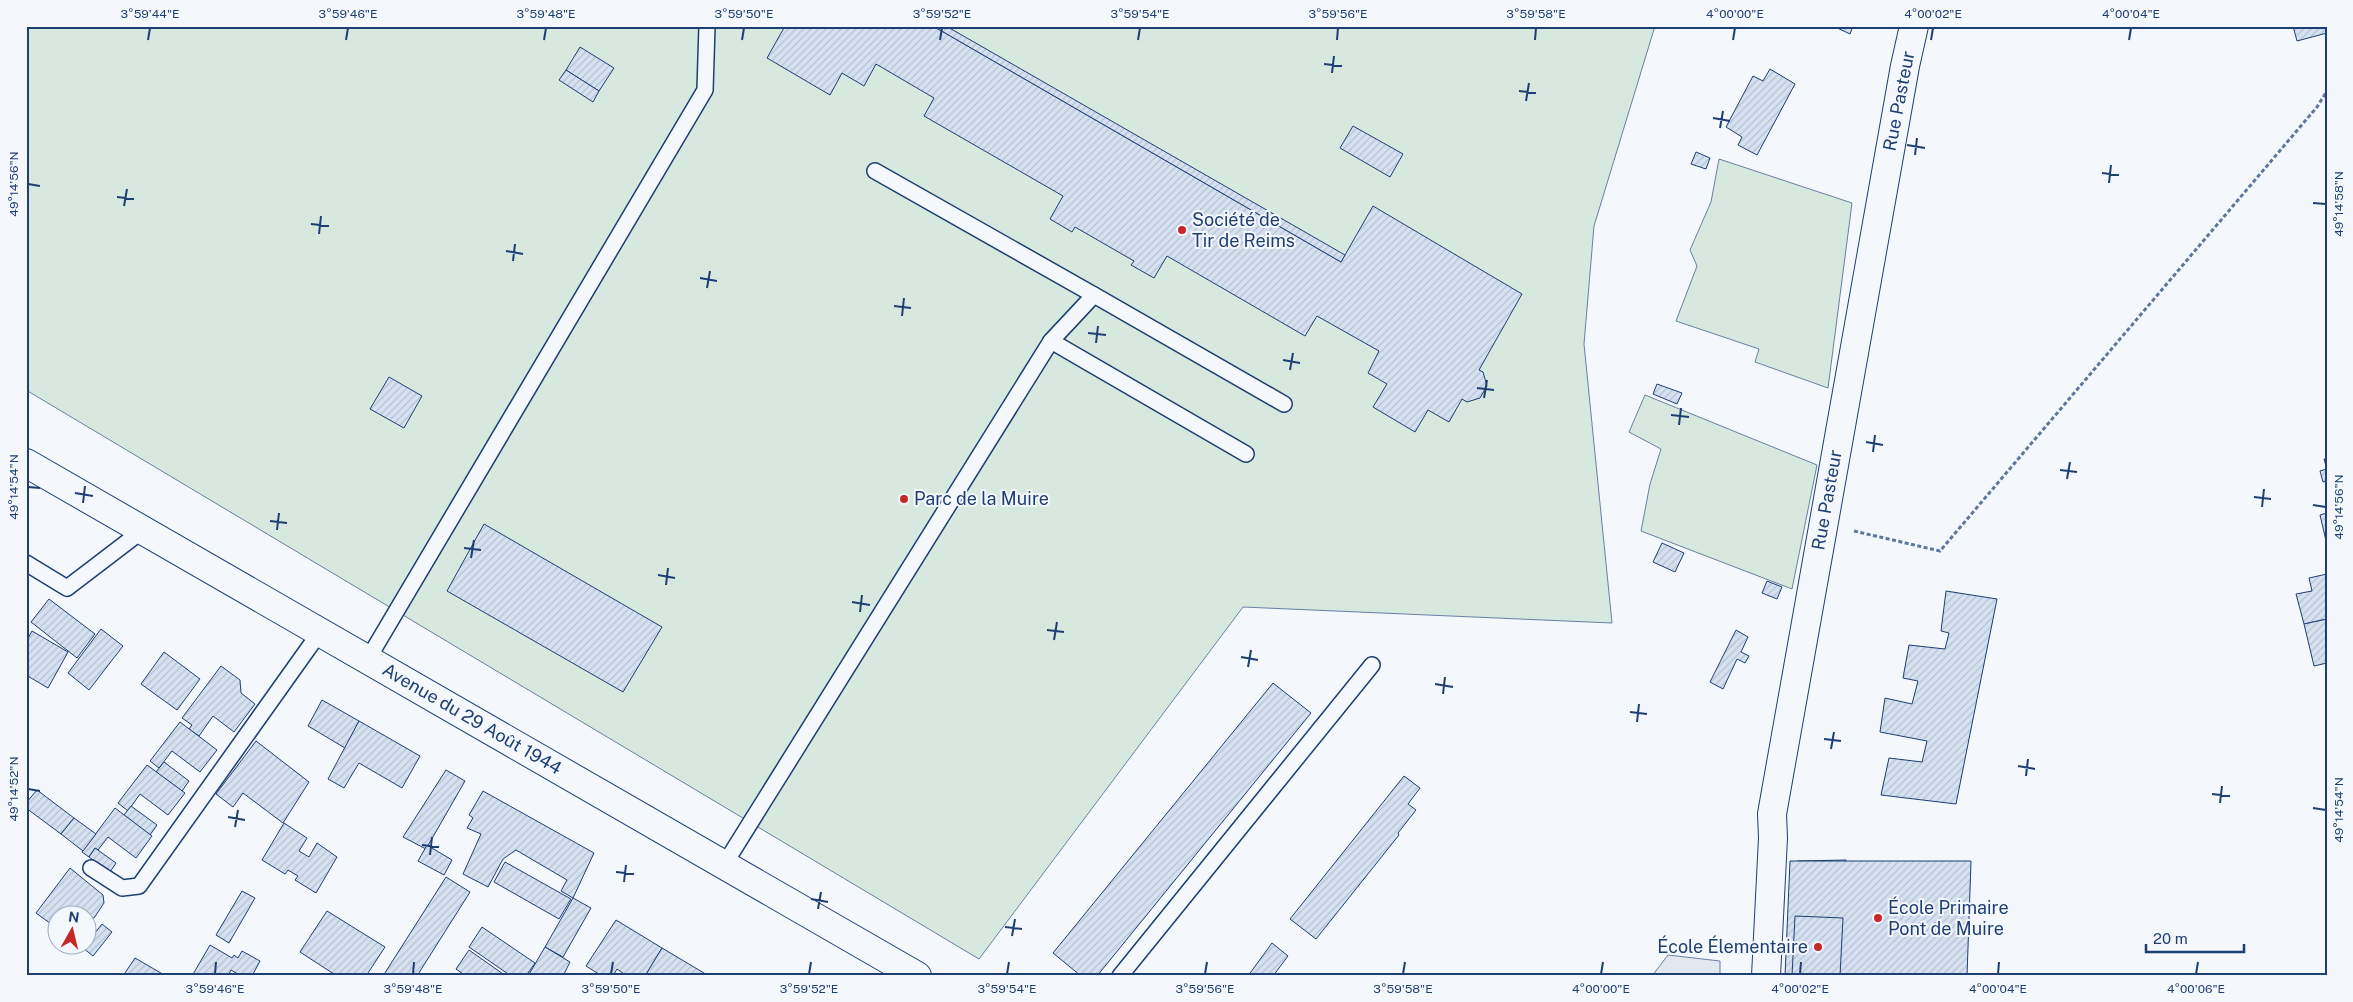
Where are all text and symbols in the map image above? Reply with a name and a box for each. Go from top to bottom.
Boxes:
text: 3°59'44"E [121,7,179,21]
text: 3°59'46"E [319,7,377,21]
text: 3°59'48"E [516,7,576,21]
text: 3°59'50"E [715,7,773,21]
text: 3°59'52"E [913,7,971,21]
text: 3°59'54"E [1110,7,1170,21]
text: 3°59'56"E [1309,7,1367,21]
text: 3°59'58"E [1506,7,1566,21]
text: 4°00'00"E [1706,7,1764,21]
text: 4°00'02"E [1904,7,1962,21]
text: 4°00'04"E [2102,7,2160,21]
street label: Rue Pasteur [1879,49,1919,153]
text: 49°14'56"N [7,151,21,217]
text: 49°14'58"N [2332,171,2346,237]
place label: Société de Tir de Reims [1192,209,1295,251]
marker: Société de Tir de Reims [1176,224,1188,236]
street label: Rue Pasteur [1807,448,1846,552]
text: 49°14'54"N [7,454,21,520]
text: 49°14'56"N [2332,474,2346,540]
place label: Parc de la Muire [914,488,1049,509]
marker: Parc de la Muire [898,493,910,505]
street label: Avenue du 29 Août 1944 [379,659,566,779]
text: 49°14'52"N [7,757,21,822]
text: 49°14'54"N [2332,777,2346,843]
place label: École Primaire Pont de Muire [1888,896,2009,939]
north arrow [48,904,98,954]
text: N [67,908,80,926]
marker: École Primaire Pont de Muire [1872,912,1884,924]
scale bar [2146,922,2243,954]
text: 20 m [2153,930,2188,947]
place label: École Élementaire [1657,935,1808,957]
marker: École Élementaire [1812,941,1824,953]
text: 3°59'46"E [186,982,244,996]
text: 3°59'48"E [383,982,443,996]
text: 3°59'50"E [582,982,640,996]
text: 3°59'52"E [780,982,838,996]
text: 3°59'54"E [977,982,1037,996]
text: 3°59'56"E [1176,982,1234,996]
text: 3°59'58"E [1373,982,1433,996]
text: 4°00'00"E [1572,982,1630,996]
text: 4°00'02"E [1771,982,1829,996]
text: 4°00'04"E [1969,982,2027,996]
text: 4°00'06"E [2167,982,2225,996]

